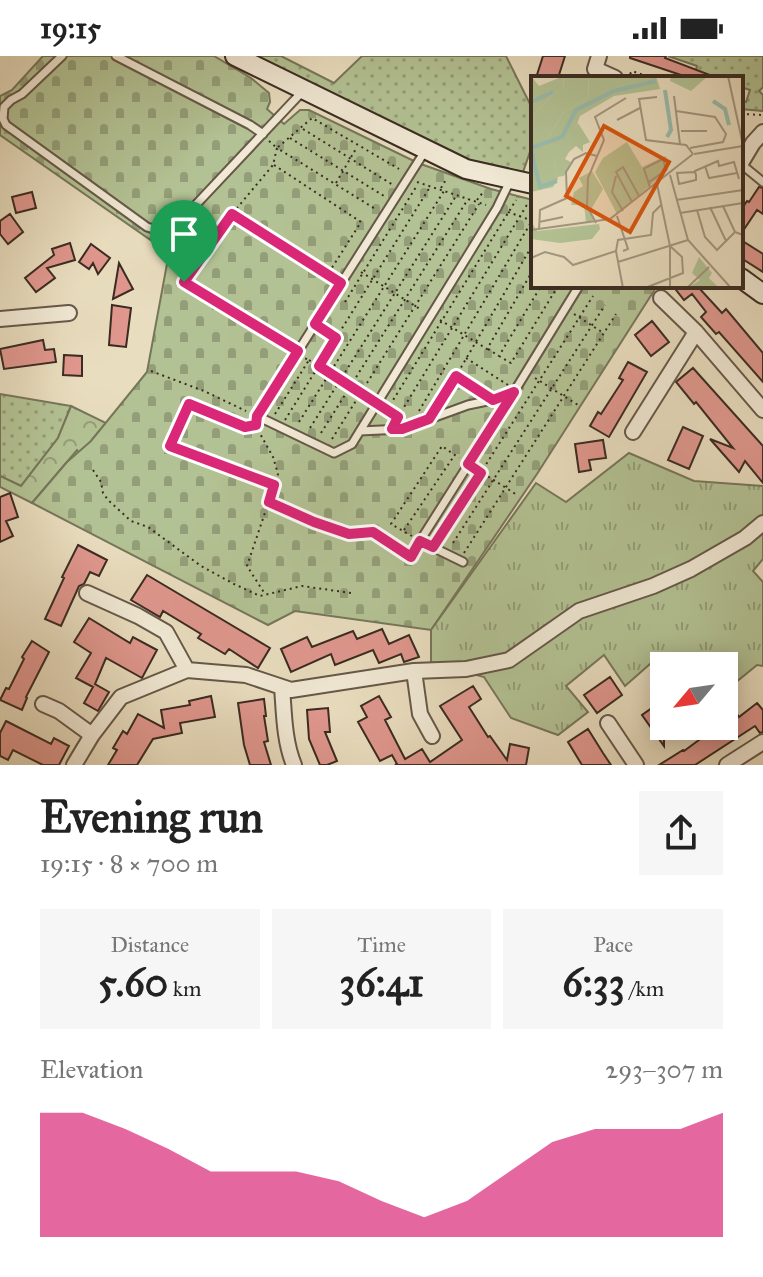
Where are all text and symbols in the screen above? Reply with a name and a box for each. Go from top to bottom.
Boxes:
text: 19:15 [40,10,101,46]
inset map [531,76,743,288]
pin [150,200,218,282]
icon: arrive [162,212,206,256]
north arrow [650,652,738,740]
map controls [650,652,738,740]
text: Evening run [40,790,263,844]
button: share [639,791,723,875]
text: 19:15 · 8 × 700 m [40,847,218,879]
text: Distance [110,931,189,958]
text: Time [357,931,406,958]
text: Pace [593,931,633,958]
text: 5.60 [98,958,168,1007]
text: 36:41 [339,958,424,1007]
text: 6:33 [562,958,625,1007]
text: km [168,975,201,1002]
text: /km [625,975,664,1002]
text: Elevation [40,1053,143,1085]
text: 293–307 m [605,1053,723,1085]

